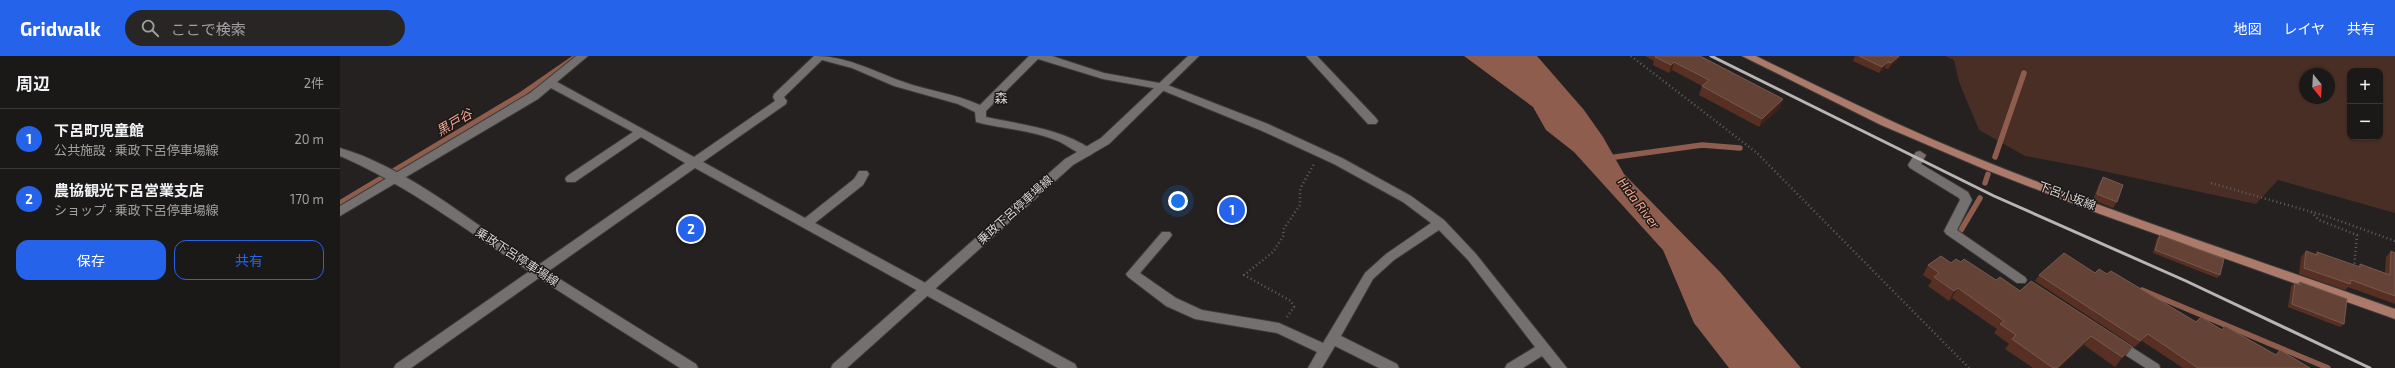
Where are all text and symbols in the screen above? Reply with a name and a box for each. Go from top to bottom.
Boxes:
search box [125,10,405,46]
text: Gridwalk [20,17,101,40]
icon: search [139,17,161,39]
text: ここで検索 [171,20,246,38]
text: 地図 [2233,20,2261,37]
text: レイヤ [2283,20,2325,37]
text: 共有 [2347,20,2375,37]
north arrow [2299,68,2335,104]
map controls [2347,68,2383,140]
button: + [2347,68,2383,104]
text: 周辺 [16,73,50,93]
text: 2件 [304,75,324,91]
district label: 森 [994,90,1008,106]
button: − [2347,104,2383,140]
water label: 黒戸谷 [433,105,476,139]
text: 下呂町児童館 [54,121,144,139]
text: 1 [26,131,32,147]
text: 20 m [295,131,324,147]
text: 公共施設 · 乗政下呂停車場線 [54,142,219,158]
street label: 乗政下呂停車場線 [974,172,1055,247]
water label: Hida River [1615,174,1664,232]
street label: 下呂小坂線 [2037,178,2098,212]
text: 農協観光下呂営業支店 [54,181,204,199]
text: 2 [25,191,33,207]
text: 170 m [290,191,324,207]
your location [1168,191,1188,211]
pin: 1 [1219,195,1245,225]
text: ショップ · 乗政下呂停車場線 [54,202,219,218]
pin: 2 [678,214,704,244]
street label: 乗政下呂停車場線 [473,224,562,288]
button: 保存 [16,240,166,280]
button: 共有 [174,240,324,280]

